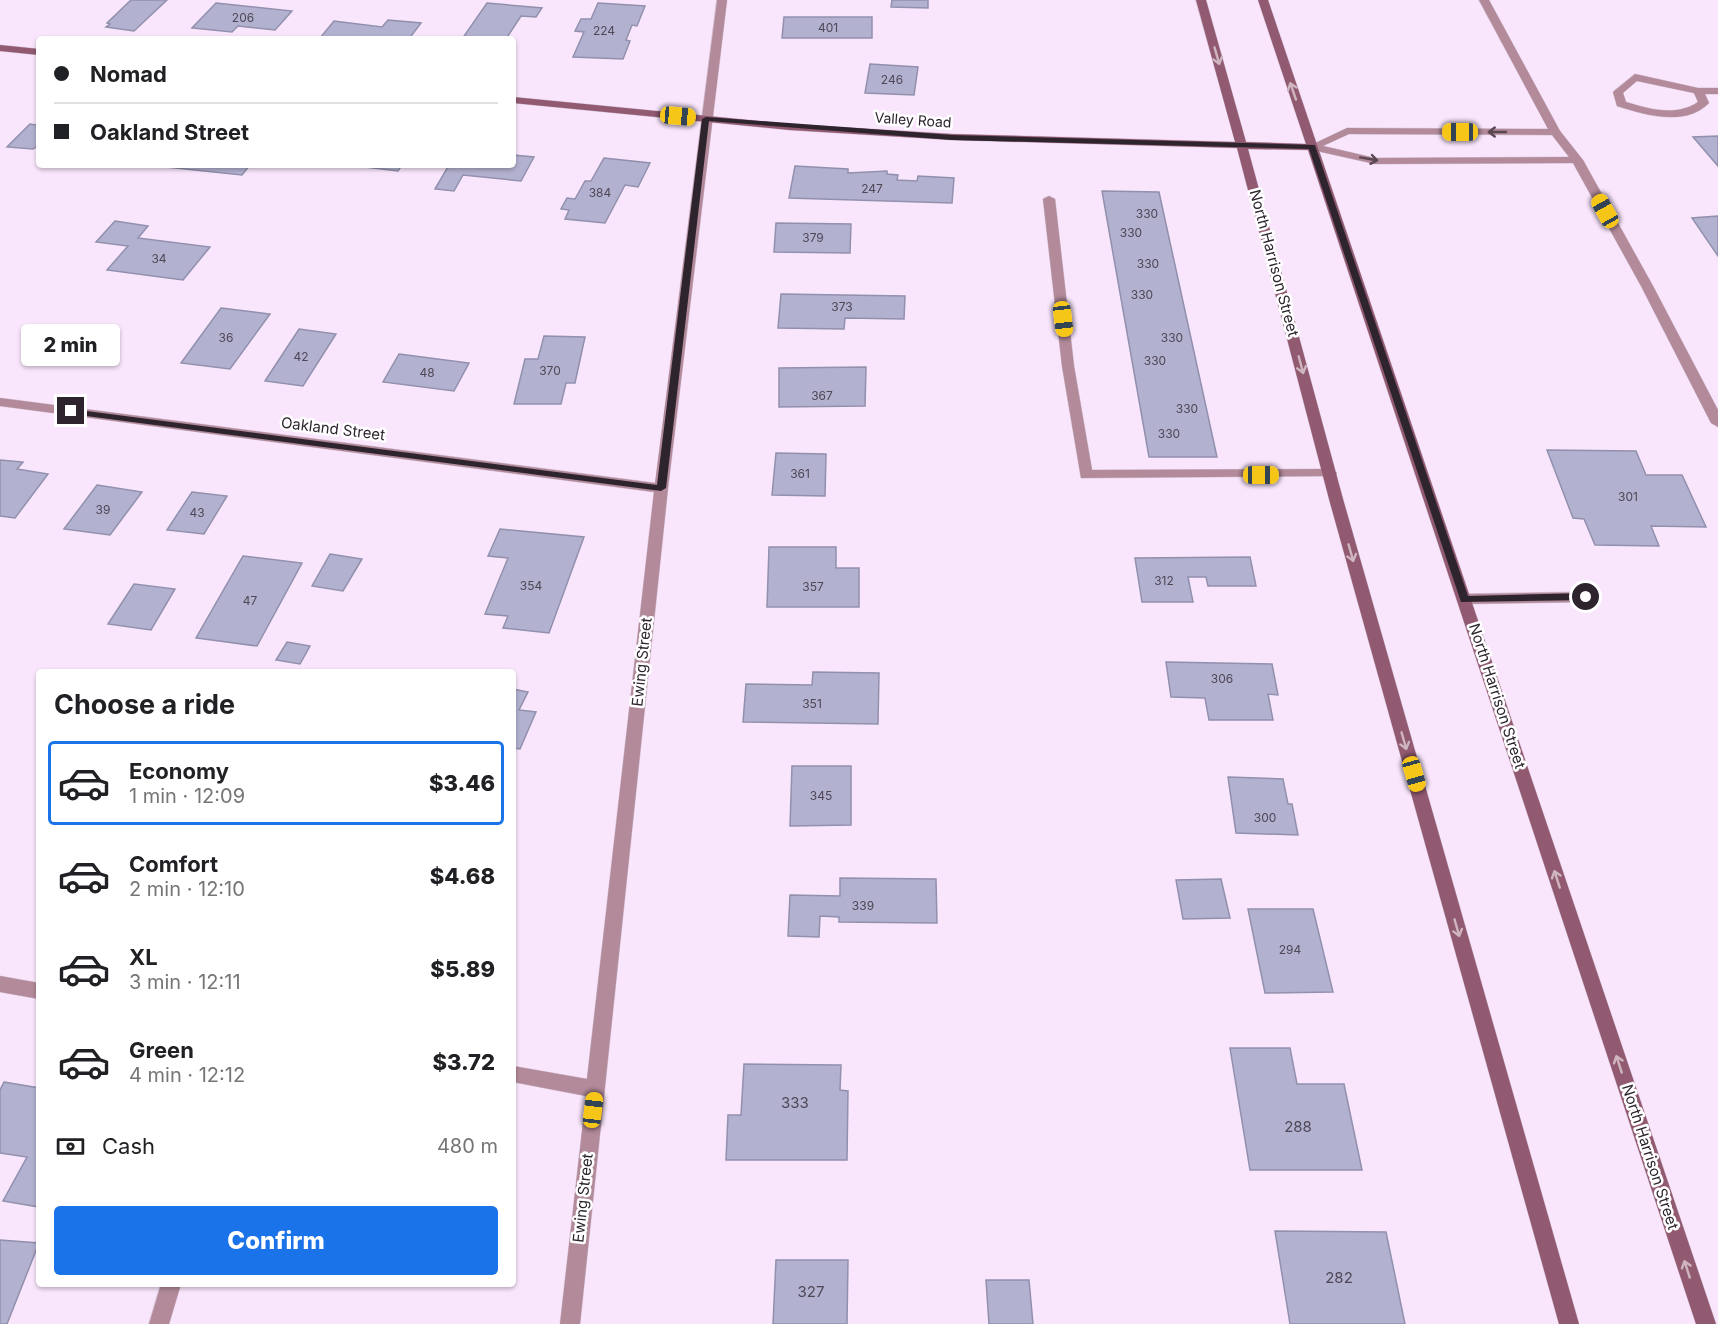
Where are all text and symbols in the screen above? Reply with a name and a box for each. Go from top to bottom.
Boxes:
house number: 206 [232,10,254,25]
house number: 401 [818,20,838,35]
house number: 224 [593,23,615,38]
one-way arrow [1212,46,1223,65]
text: Nomad [90,61,167,87]
house number: 246 [881,72,903,87]
one-way arrow [1287,82,1298,101]
car [659,105,697,127]
street label: Valley Road [874,108,952,131]
text: Oakland Street [90,119,249,145]
car [1442,123,1478,141]
one-way arrow [1487,126,1507,138]
one-way arrow [1359,154,1379,165]
house number: 247 [861,181,883,196]
house number: 384 [589,185,612,200]
street label: North Harrison Street [1246,187,1303,339]
car [1588,191,1622,231]
house number: 330 [1136,206,1158,221]
house number: 330 [1120,225,1142,240]
house number: 379 [802,230,824,245]
house number: 34 [151,251,167,266]
house number: 330 [1137,256,1159,271]
house number: 330 [1131,287,1153,302]
house number: 373 [831,299,853,314]
car [1052,300,1074,338]
callout: 2 min [22,324,121,366]
house number: 36 [219,330,233,345]
house number: 330 [1161,330,1183,345]
text: 2 min [43,333,98,357]
house number: 42 [293,349,309,364]
house number: 330 [1144,353,1166,368]
one-way arrow [1296,355,1307,374]
house number: 370 [539,363,561,378]
house number: 48 [419,365,435,380]
house number: 367 [811,388,833,403]
route end [57,397,84,424]
house number: 330 [1176,401,1198,416]
street label: Oakland Street [280,413,386,444]
house number: 330 [1158,426,1180,441]
house number: 361 [790,466,810,481]
car [1243,466,1279,484]
house number: 301 [1618,489,1638,504]
house number: 39 [96,502,110,517]
house number: 43 [189,505,205,520]
one-way arrow [1346,543,1357,562]
house number: 312 [1154,573,1174,588]
house number: 354 [520,578,542,593]
house number: 357 [802,579,824,594]
route start [1572,583,1599,610]
house number: 47 [243,593,257,608]
street label: Ewing Street [627,616,656,707]
street label: North Harrison Street [1465,621,1530,771]
house number: 306 [1211,671,1233,686]
text: Choose a ride [54,688,235,721]
house number: 351 [802,696,822,711]
one-way arrow [1399,731,1410,750]
car [1400,754,1428,794]
icon: car [57,756,111,810]
text: Economy [129,758,229,784]
text: $3.46 [429,770,495,796]
text: 1 min · 12:09 [129,784,245,808]
house number: 345 [810,788,832,803]
house number: 300 [1254,810,1276,825]
icon: car [57,849,111,903]
text: Comfort [129,851,218,877]
text: $4.68 [430,863,495,889]
one-way arrow [1551,870,1562,889]
text: 2 min · 12:10 [129,877,245,901]
house number: 339 [852,898,874,913]
one-way arrow [1452,918,1463,937]
icon: car [57,942,111,996]
house number: 294 [1279,942,1302,957]
text: XL [129,944,158,970]
text: $5.89 [430,956,495,982]
text: 3 min · 12:11 [129,970,241,994]
icon: car [57,1035,111,1089]
text: Green [129,1037,194,1063]
text: $3.72 [432,1049,495,1075]
one-way arrow [1613,1055,1624,1074]
text: 4 min · 12:12 [129,1063,245,1087]
street label: North Harrison Street [1618,1082,1683,1232]
car [582,1091,604,1129]
house number: 333 [781,1093,809,1112]
house number: 288 [1284,1117,1312,1136]
icon: cash [54,1130,87,1163]
text: Cash [102,1133,155,1159]
text: 480 m [437,1134,498,1158]
street label: Ewing Street [568,1152,597,1243]
button: Confirm [54,1206,498,1275]
one-way arrow [1681,1260,1692,1278]
house number: 282 [1325,1268,1353,1287]
house number: 327 [798,1282,824,1301]

